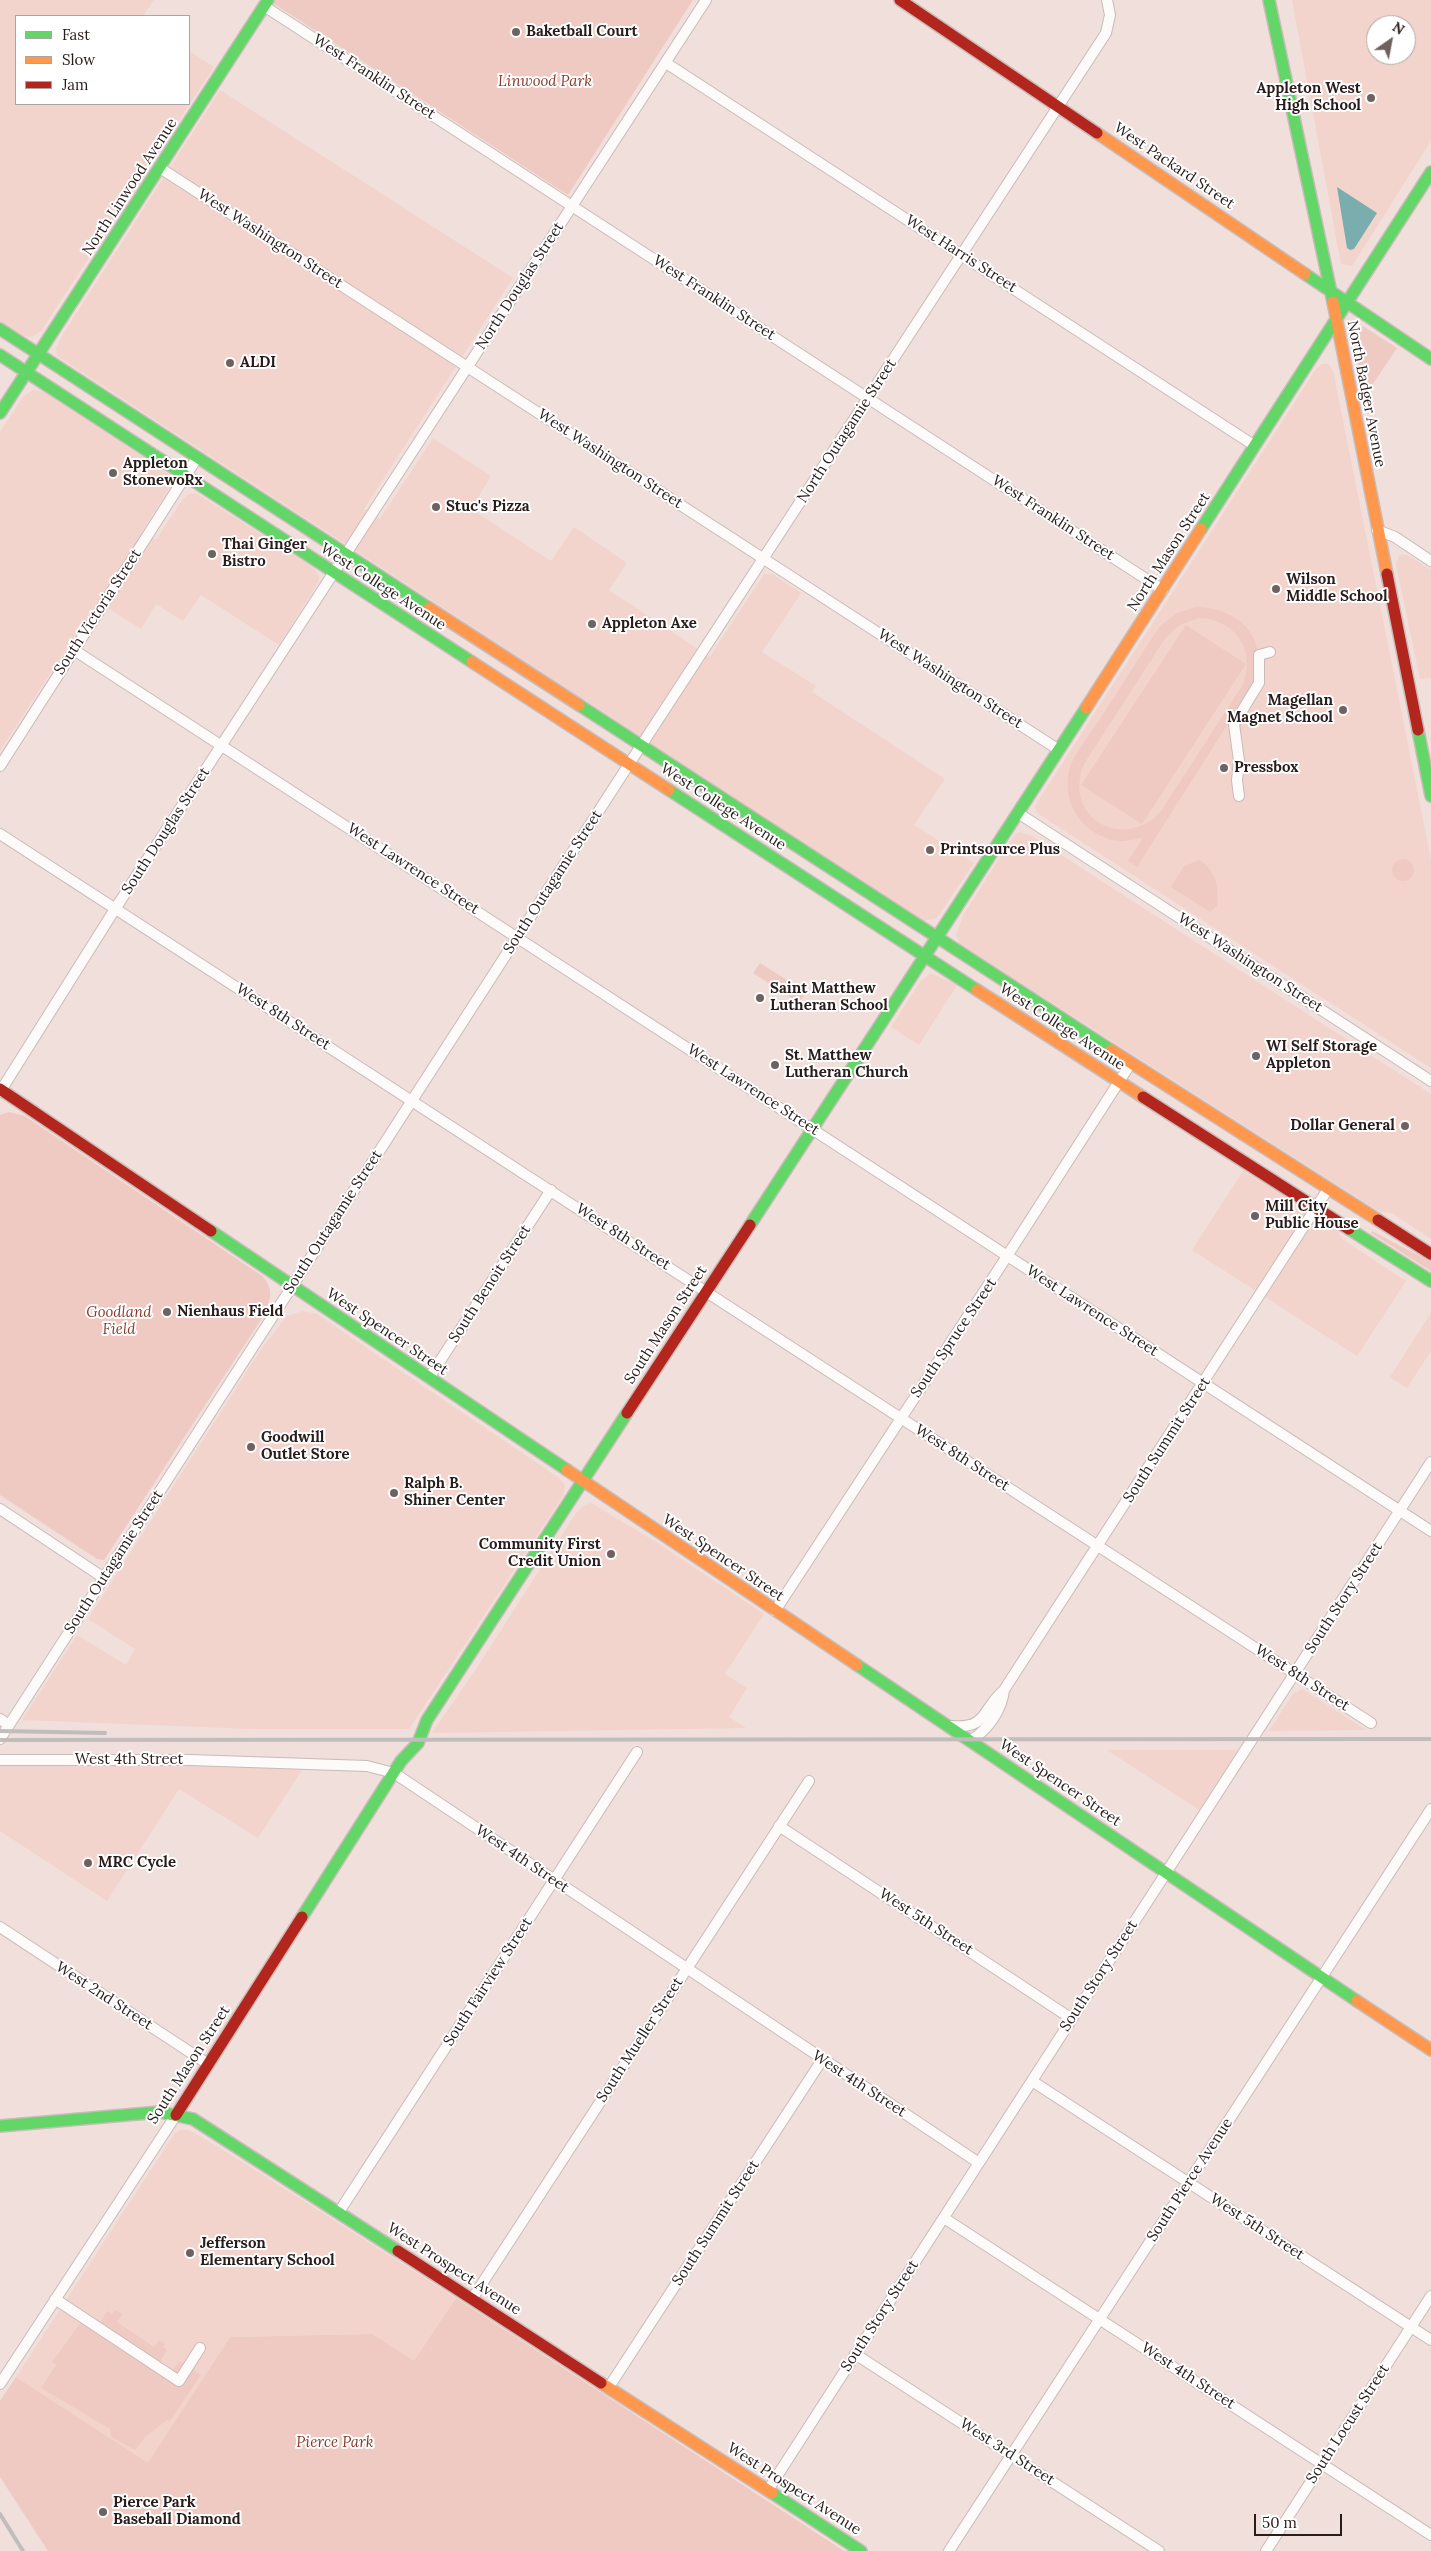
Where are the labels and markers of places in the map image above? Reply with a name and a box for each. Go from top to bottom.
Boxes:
place label: Baketball Court [526,23,638,41]
marker: Baketball Court [510,26,522,38]
place label: Appleton West High School [1257,80,1361,115]
marker: Appleton West High School [1365,92,1377,104]
place label: ALDI [240,354,276,372]
marker: ALDI [224,357,236,369]
place label: Appleton StonewoRx [123,455,203,490]
marker: Appleton StonewoRx [107,467,119,479]
place label: Stuc's Pizza [446,498,530,516]
marker: Stuc's Pizza [430,501,442,513]
place label: Thai Ginger Bistro [222,536,307,571]
marker: Thai Ginger Bistro [206,548,218,560]
place label: Wilson Middle School [1286,571,1388,606]
marker: Wilson Middle School [1270,583,1282,595]
place label: Appleton Axe [602,615,697,633]
marker: Appleton Axe [586,618,598,630]
place label: Magellan Magnet School [1227,692,1333,727]
marker: Magellan Magnet School [1337,704,1349,716]
place label: Pressbox [1234,759,1298,777]
marker: Pressbox [1218,762,1230,774]
place label: Printsource Plus [940,841,1060,859]
marker: Printsource Plus [924,844,936,856]
place label: Saint Matthew Lutheran School [770,980,888,1015]
marker: Saint Matthew Lutheran School [754,992,766,1004]
place label: WI Self Storage Appleton [1266,1038,1377,1073]
place label: St. Matthew Lutheran Church [785,1047,908,1082]
marker: WI Self Storage Appleton [1250,1050,1262,1062]
marker: St. Matthew Lutheran Church [769,1059,781,1071]
place label: Dollar General [1290,1117,1395,1135]
marker: Dollar General [1399,1120,1411,1132]
place label: Mill City Public House [1265,1198,1359,1233]
marker: Mill City Public House [1249,1210,1261,1222]
place label: Nienhaus Field [177,1303,283,1321]
marker: Nienhaus Field [161,1306,173,1318]
place label: Goodwill Outlet Store [261,1429,350,1464]
marker: Goodwill Outlet Store [245,1441,257,1453]
place label: Ralph B. Shiner Center [404,1475,505,1510]
marker: Ralph B. Shiner Center [388,1487,400,1499]
place label: Community First Credit Union [479,1536,601,1571]
marker: Community First Credit Union [605,1548,617,1560]
place label: MRC Cycle [98,1854,176,1872]
marker: MRC Cycle [82,1857,94,1869]
place label: Jefferson Elementary School [200,2235,335,2270]
marker: Jefferson Elementary School [184,2247,196,2259]
place label: Pierce Park Baseball Diamond [113,2494,241,2529]
marker: Pierce Park Baseball Diamond [97,2506,109,2518]

